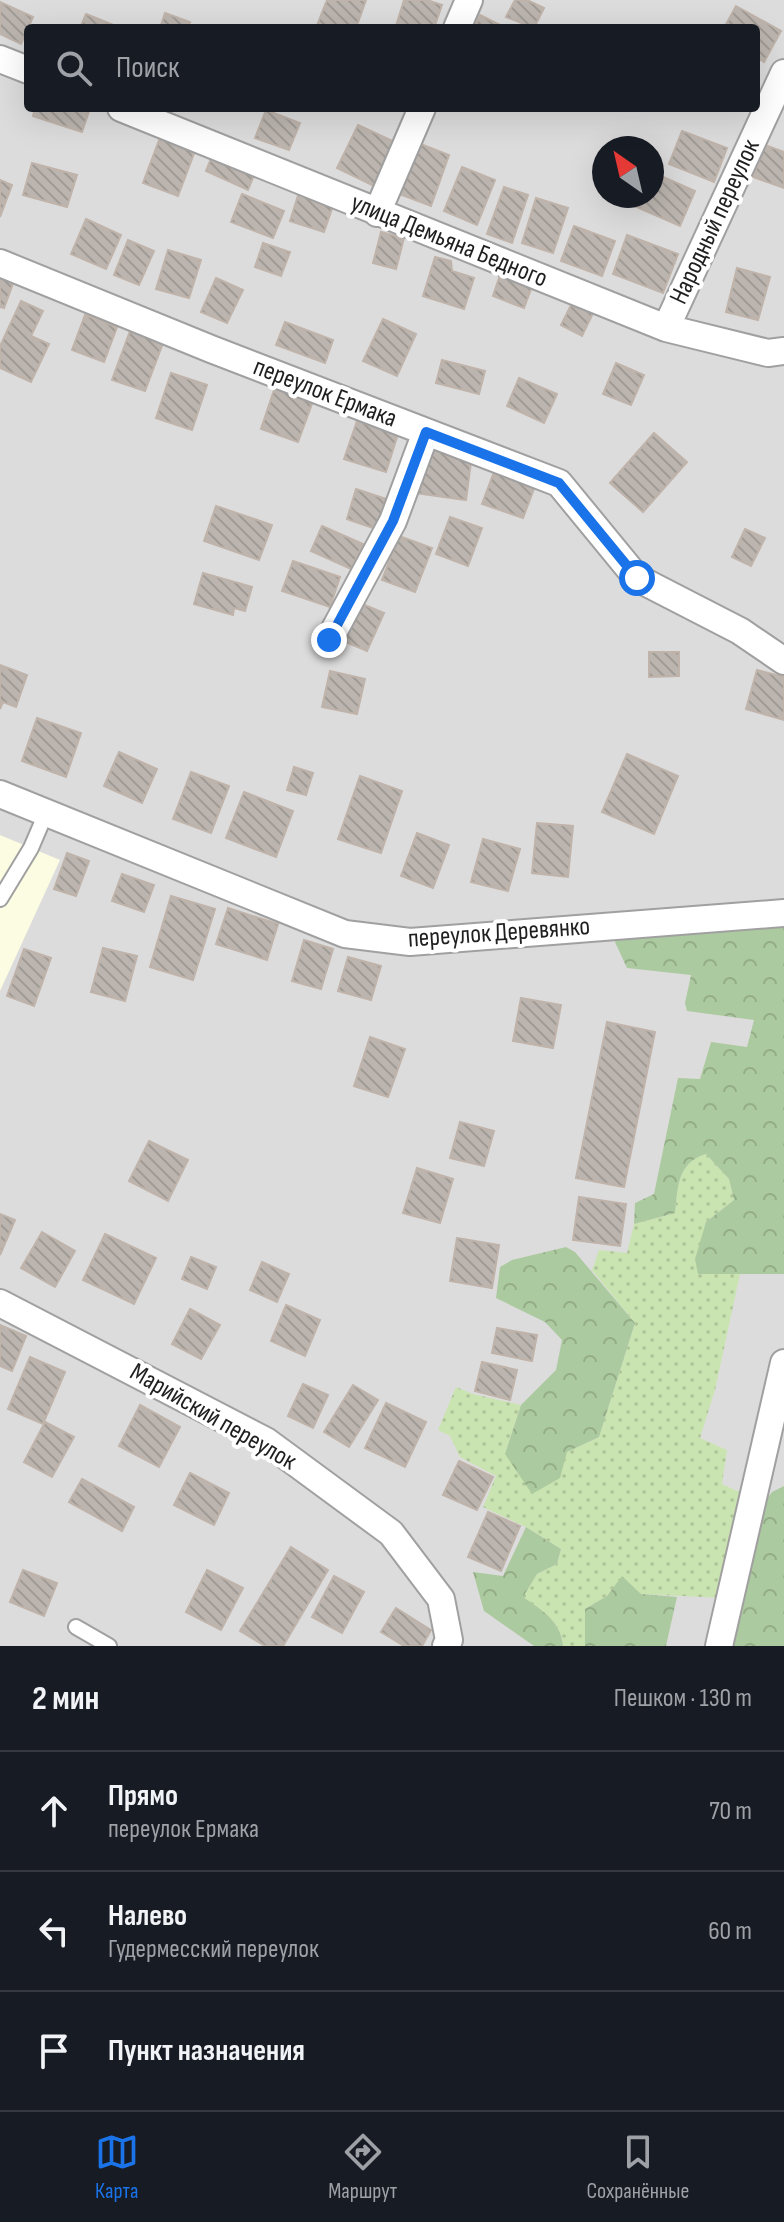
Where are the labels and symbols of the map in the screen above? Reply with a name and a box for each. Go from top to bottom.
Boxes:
street label: Народный переулок [663,135,767,309]
north arrow [592,136,664,208]
street label: улица Демьяна Бедного [346,187,552,295]
street label: переулок Ермака [249,351,401,435]
route start [619,560,655,596]
route end [311,622,347,658]
street label: переулок Деревянко [407,911,591,955]
street label: Марийский переулок [124,1357,302,1477]

